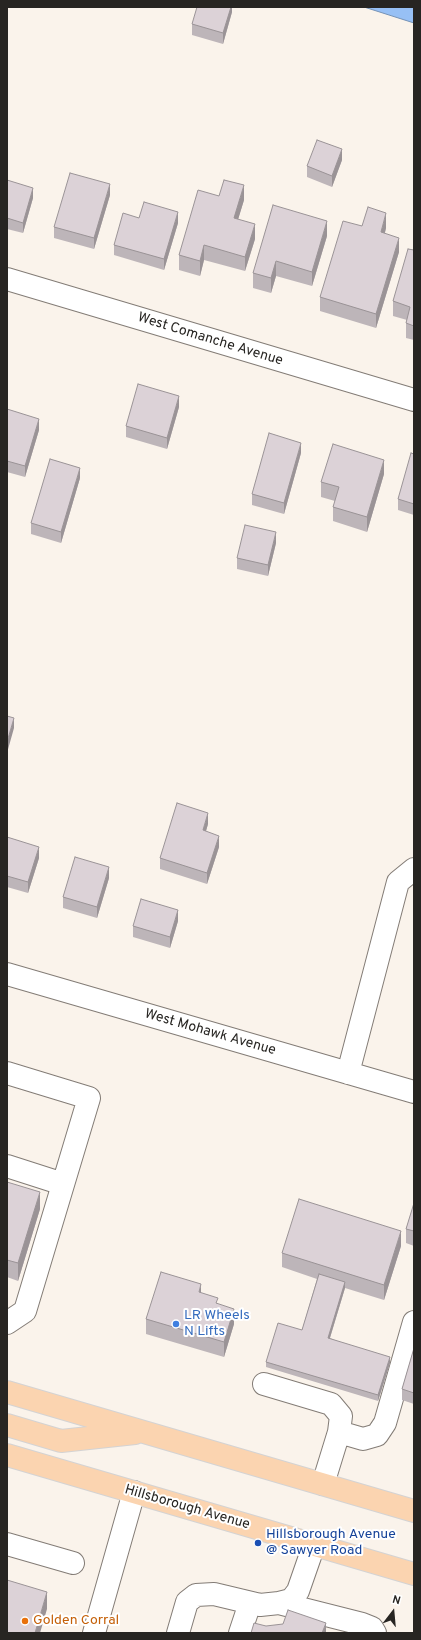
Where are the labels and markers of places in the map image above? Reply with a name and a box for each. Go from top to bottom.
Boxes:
place label: LR Wheels N Lifts [184,1308,250,1340]
marker: LR Wheels N Lifts [171,1319,181,1329]
place label: Hillsborough Avenue @ Sawyer Road [266,1527,396,1560]
marker: Hillsborough Avenue @ Sawyer Road [253,1538,263,1548]
place label: Golden Corral [33,1613,119,1629]
marker: Golden Corral [20,1616,30,1626]

